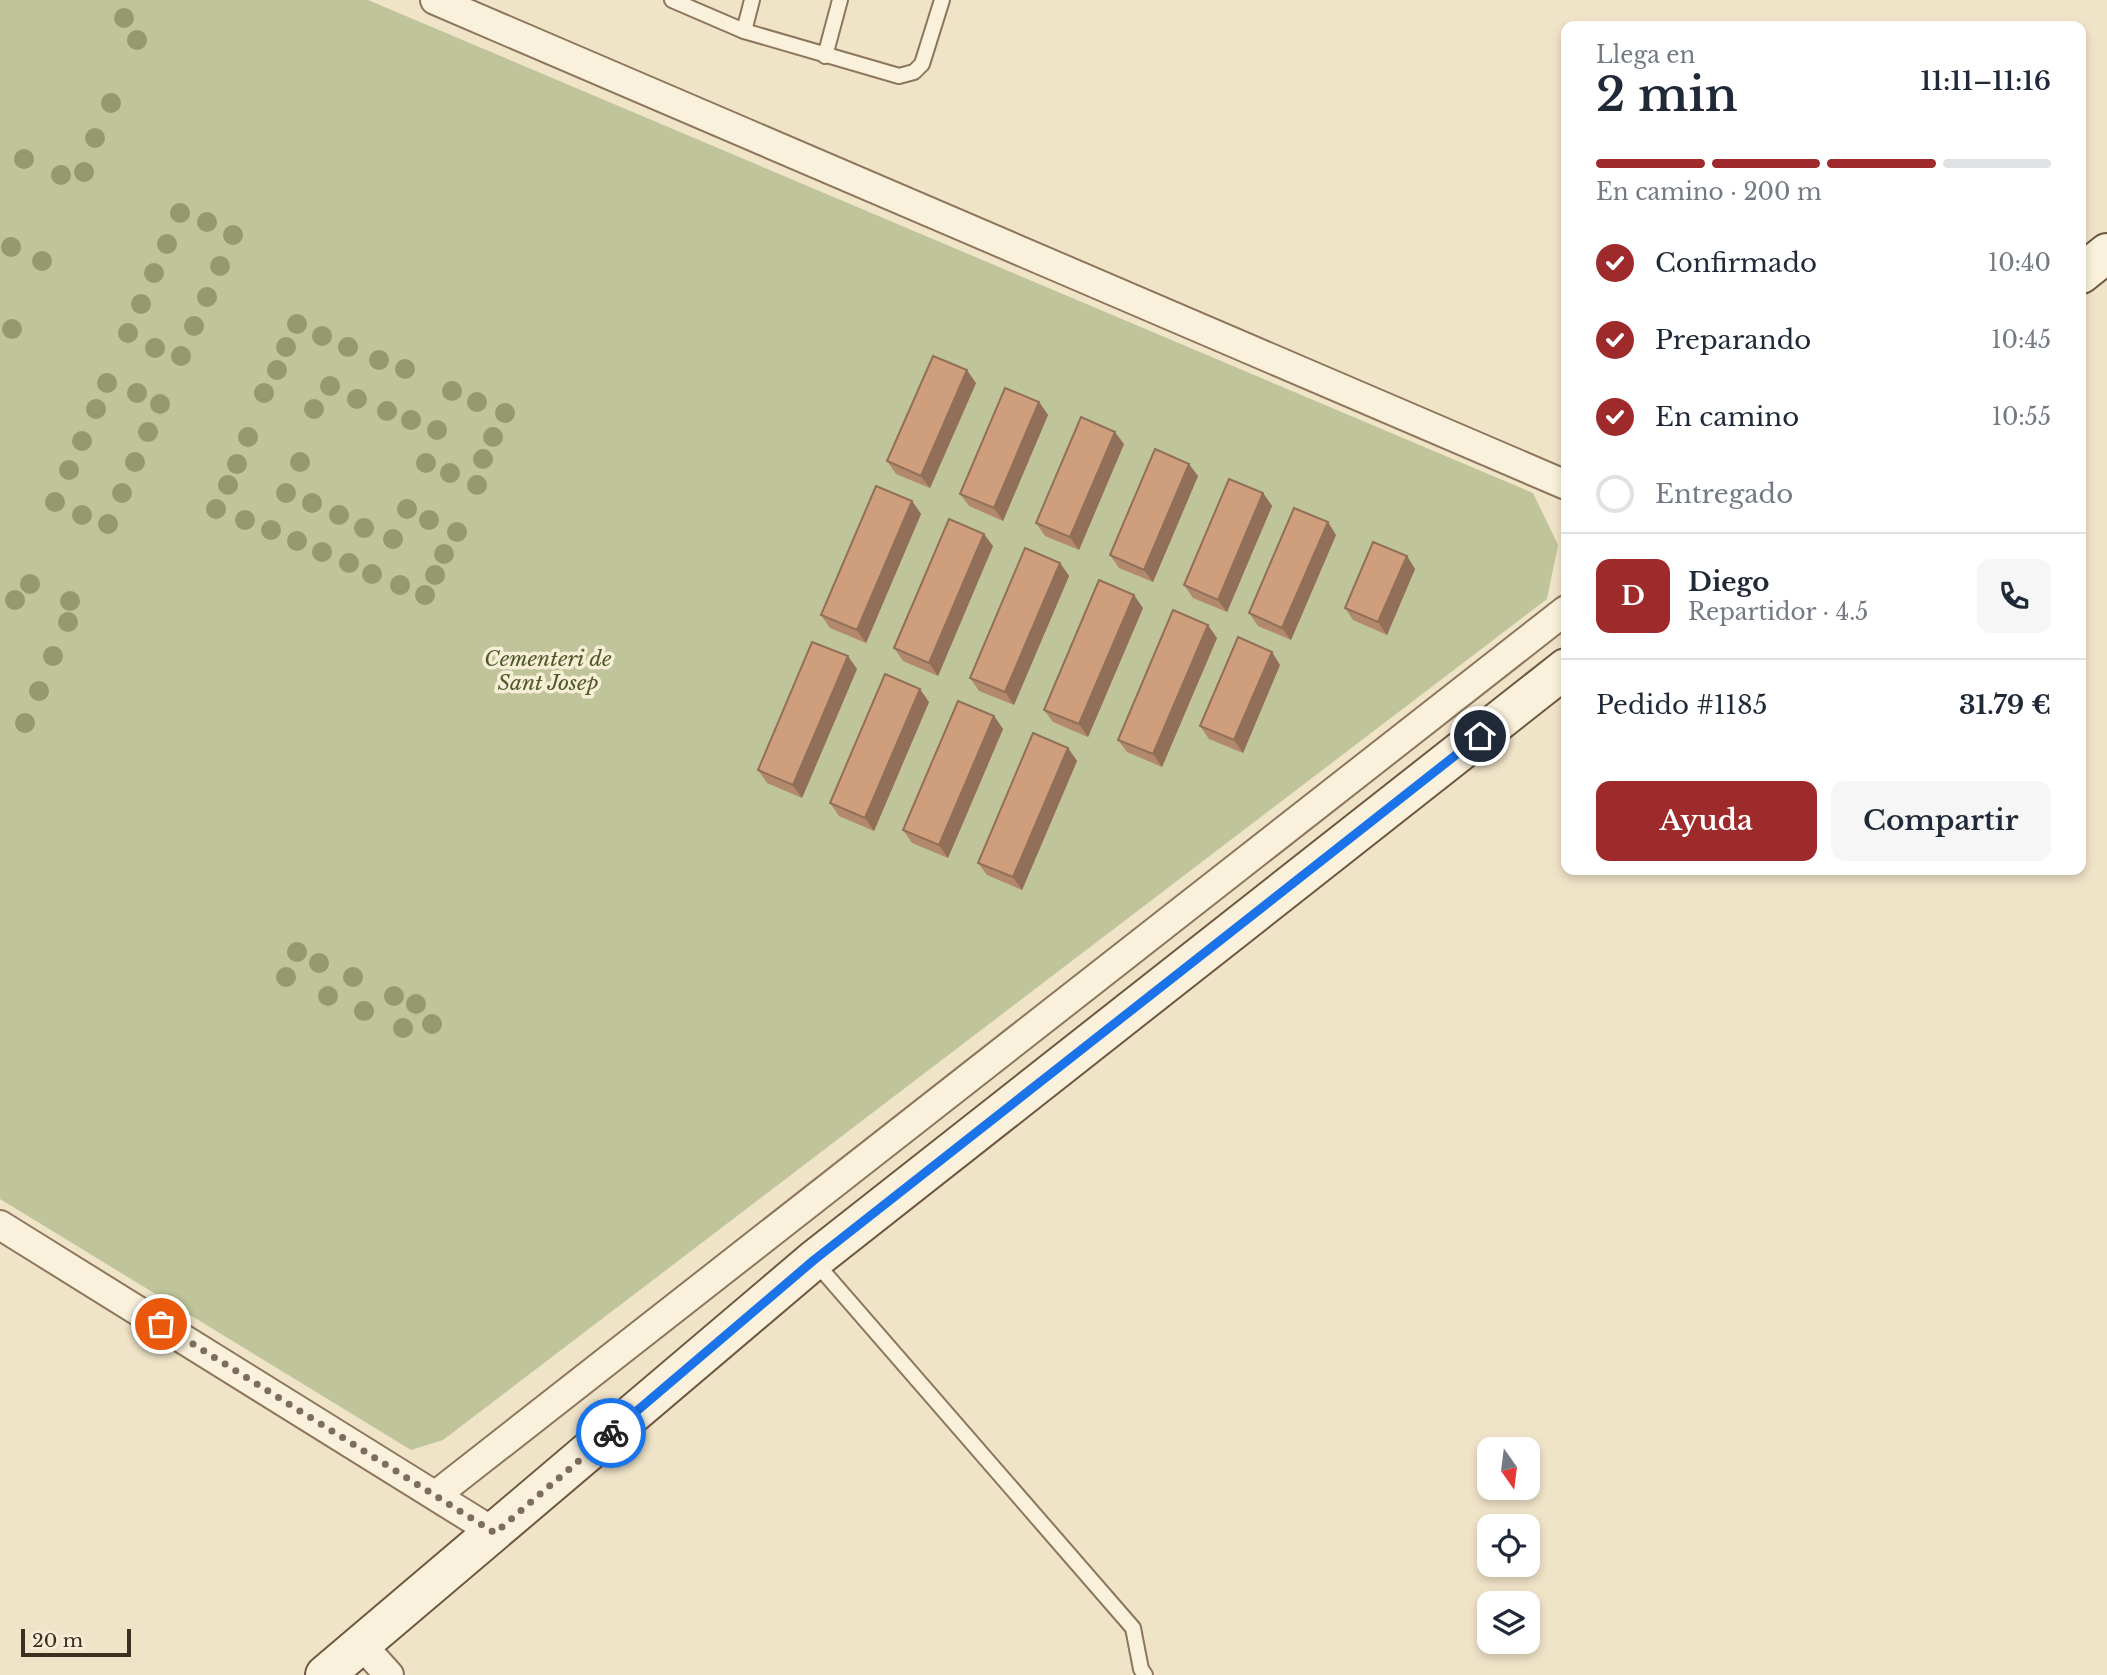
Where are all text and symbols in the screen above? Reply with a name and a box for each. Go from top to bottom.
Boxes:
text: Llega en [1596,41,1695,69]
text: 11:11–11:16 [1920,65,2051,97]
text: 2 min [1596,66,1738,123]
text: En camino · 200 m [1596,178,1822,206]
icon: check [1596,244,1634,282]
text: Confirmado [1655,247,1817,279]
text: 10:40 [1988,249,2051,277]
icon: check [1596,321,1634,359]
text: Preparando [1655,324,1811,356]
text: 10:45 [1991,326,2051,354]
icon: check [1596,398,1634,436]
text: En camino [1655,401,1799,433]
text: 10:55 [1992,403,2051,431]
text: Entregado [1655,478,1793,510]
button: phone [1977,559,2051,633]
text: Diego [1688,566,1769,598]
text: D [1621,580,1645,612]
text: Repartidor · 4.5 [1688,598,1868,626]
park label: Cementeri de Sant Josep [484,646,612,696]
text: Pedido #1185 [1596,689,1767,721]
text: 31.79 € [1959,689,2051,721]
pin [1450,706,1510,766]
icon: home [1461,717,1499,755]
button: Ayuda [1596,781,1817,861]
button: Compartir [1831,781,2051,861]
pin [131,1294,191,1354]
icon: bag [142,1305,180,1343]
courier [576,1398,646,1468]
icon: bike [592,1414,630,1452]
north arrow [1477,1437,1540,1500]
map controls [1477,1437,1540,1654]
button: locate [1477,1514,1540,1577]
button: layers [1477,1591,1540,1654]
scale bar [21,1626,131,1658]
text: 20 m [32,1629,83,1652]

